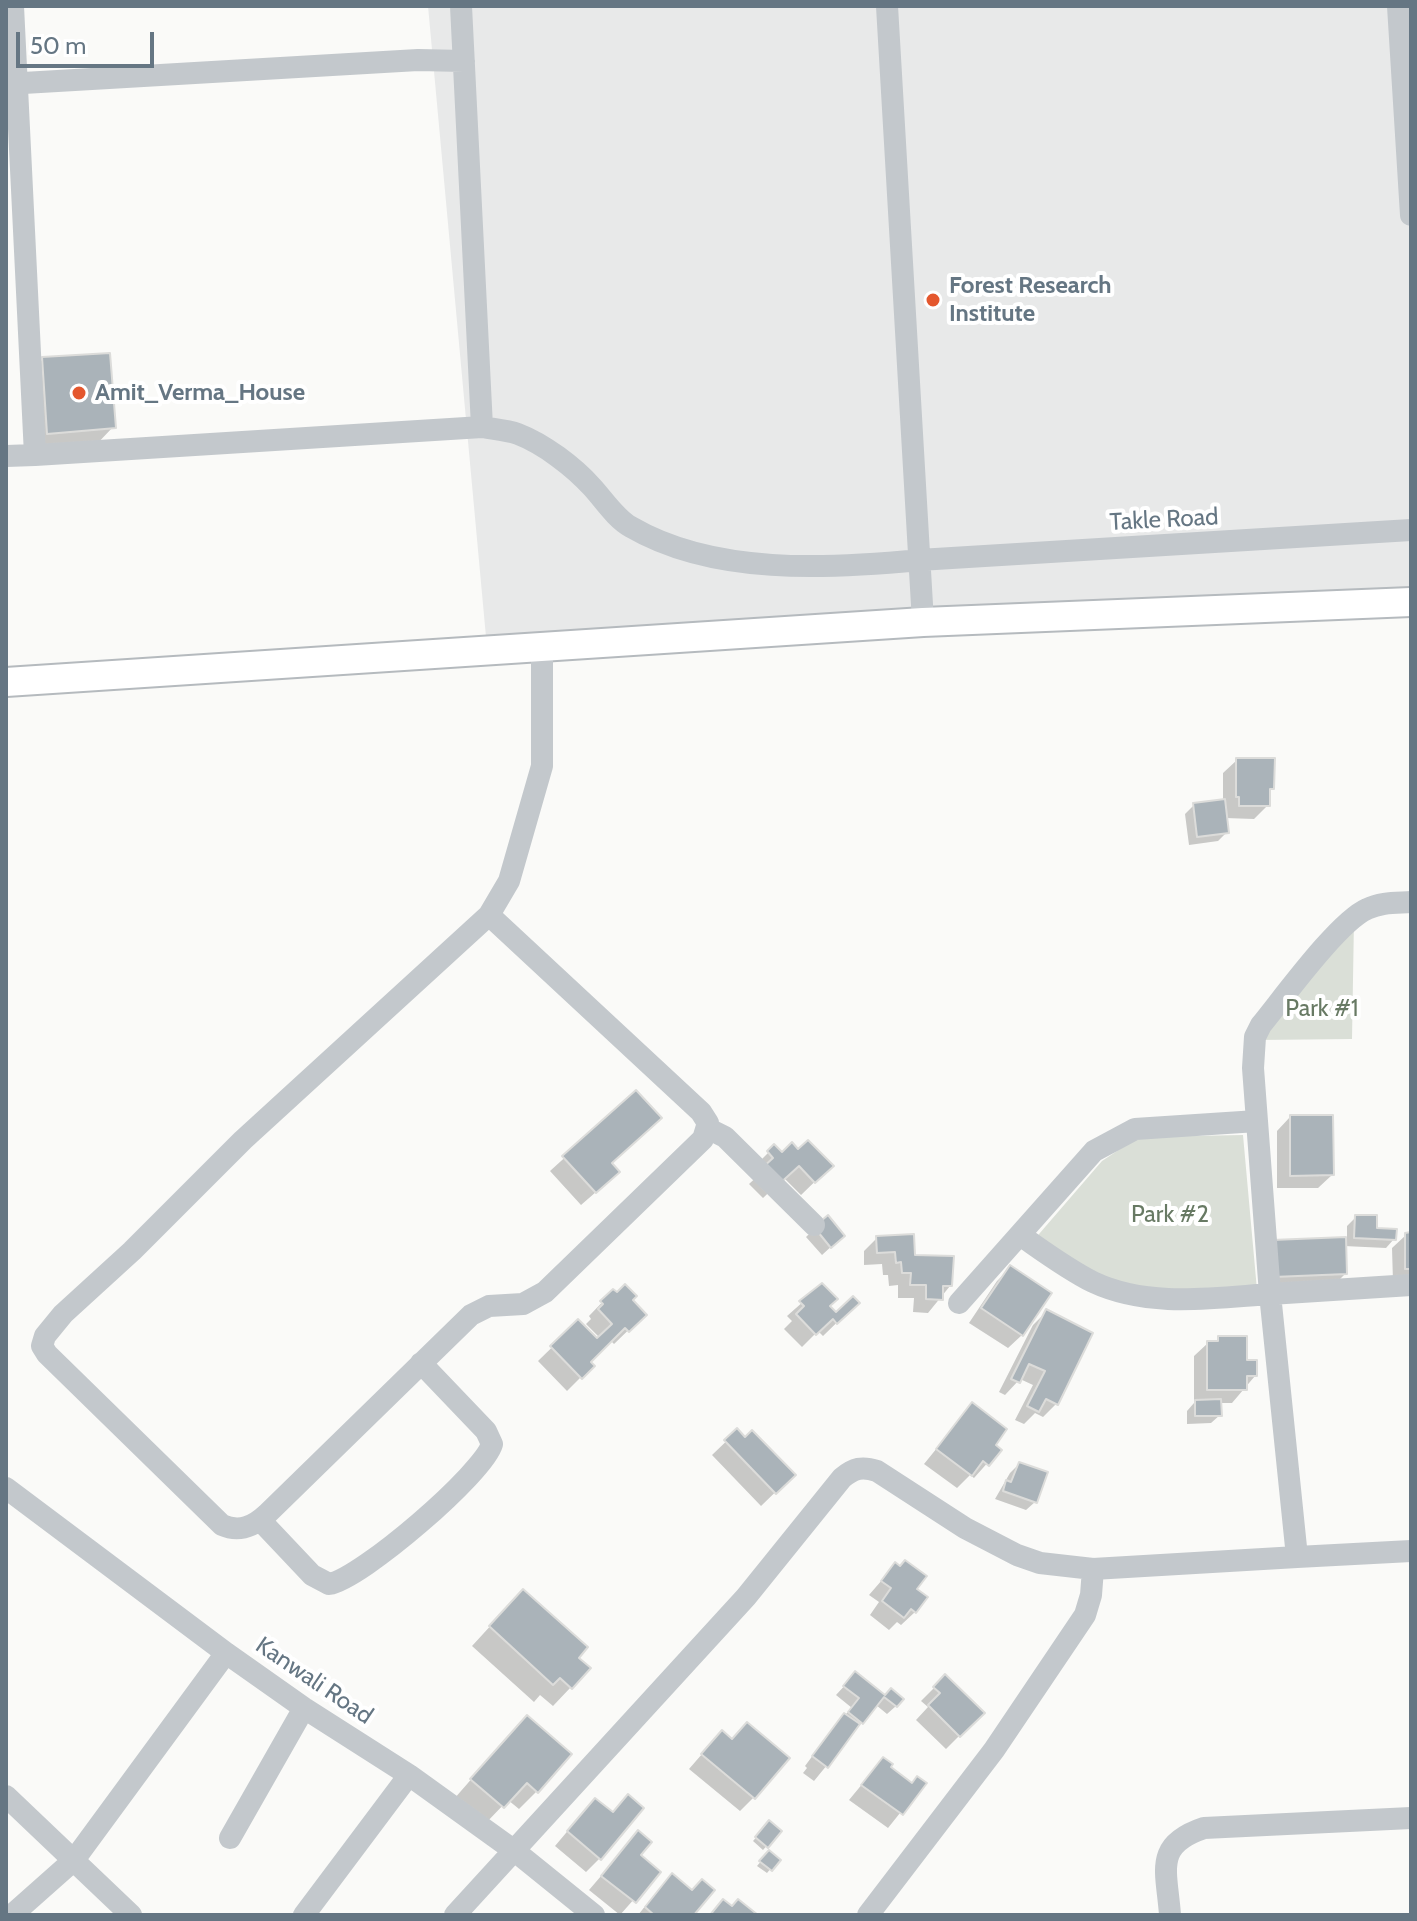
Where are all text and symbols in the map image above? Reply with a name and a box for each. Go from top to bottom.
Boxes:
scale bar [20,16,158,66]
text: 50 m [30,31,86,60]
place label: Forest Research Institute [949,272,1112,328]
marker: Forest Research Institute [924,291,942,309]
place label: Amit_Verma_House [95,379,305,407]
marker: Amit_Verma_House [70,384,88,402]
street label: Takle Road [1109,503,1219,537]
park label: Park #1 [1285,995,1359,1023]
park label: Park #2 [1131,1201,1209,1229]
street label: Kanwali Road [250,1631,378,1731]

